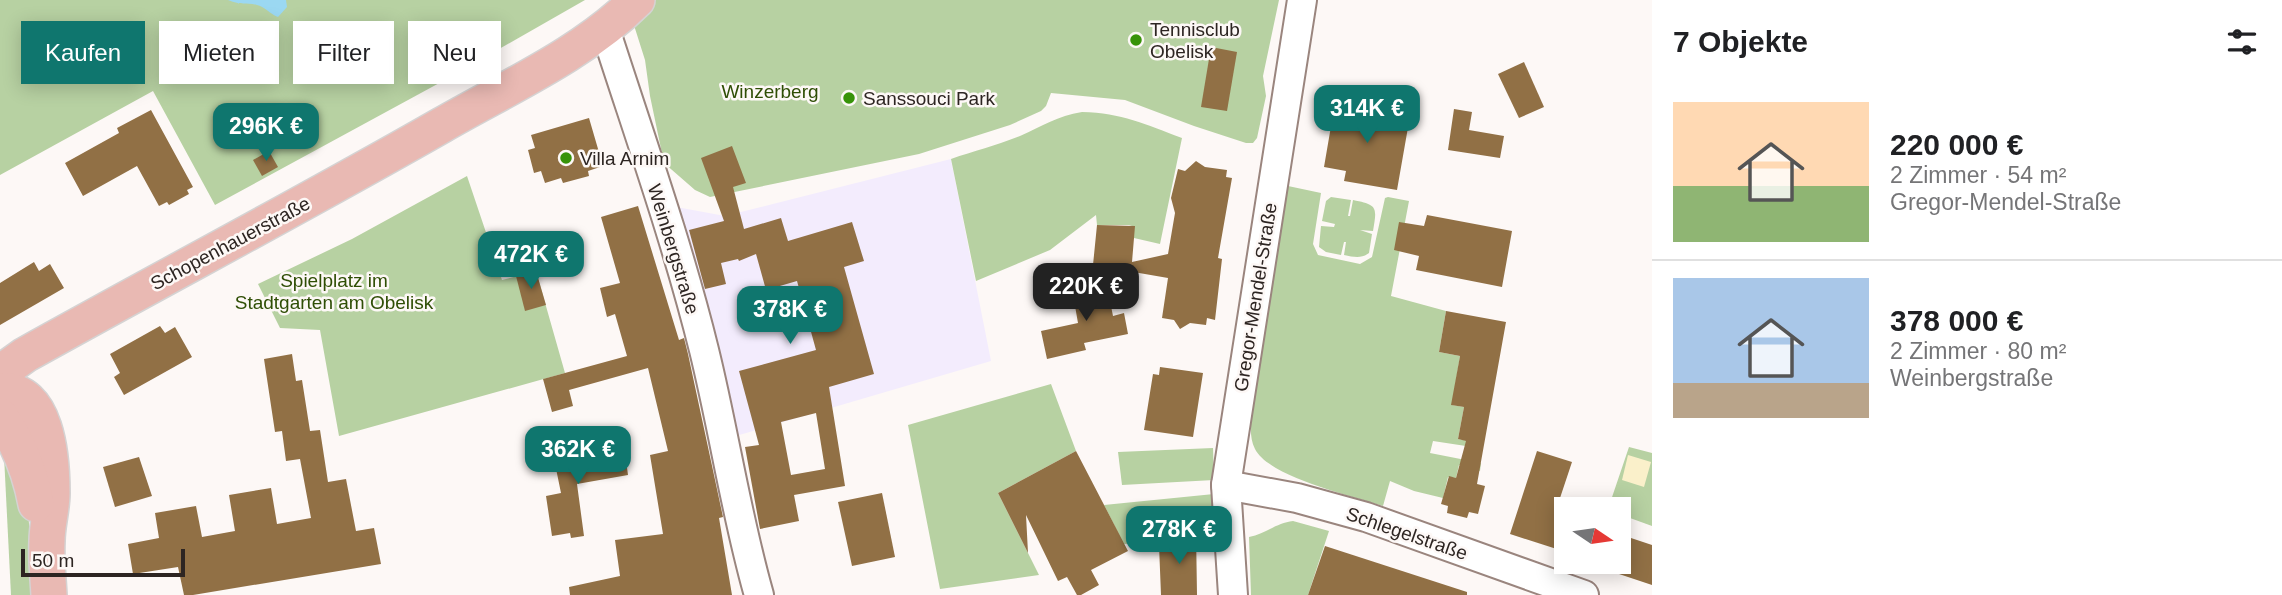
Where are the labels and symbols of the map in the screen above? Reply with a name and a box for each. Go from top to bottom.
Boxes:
place label: Tennisclub Obelisk [1150,19,1240,62]
marker: Tennisclub Obelisk [1128,32,1144,48]
park label: Winzerberg [721,81,819,102]
pin: 314K € [1310,86,1424,145]
place label: Sanssouci Park [863,88,996,109]
marker: Sanssouci Park [841,90,857,106]
pin: 296K € [209,104,323,163]
place label: Villa Arnim [580,148,669,169]
marker: Villa Arnim [558,150,574,166]
street label: Weinbergstraße [644,182,703,317]
street label: Schopenhauerstraße [147,193,314,294]
street label: Gregor-Mendel-Straße [1230,201,1281,393]
pin: 472K € [474,232,588,291]
pin: 220K € [1029,264,1143,323]
park label: Spielplatz im Stadtgarten am Obelisk [235,270,434,313]
pin: 378K € [733,286,847,346]
pin: 362K € [521,426,635,486]
north arrow [1554,497,1631,574]
street label: Schlegelstraße [1344,503,1470,564]
pin: 278K € [1122,506,1236,566]
scale bar [21,546,186,578]

